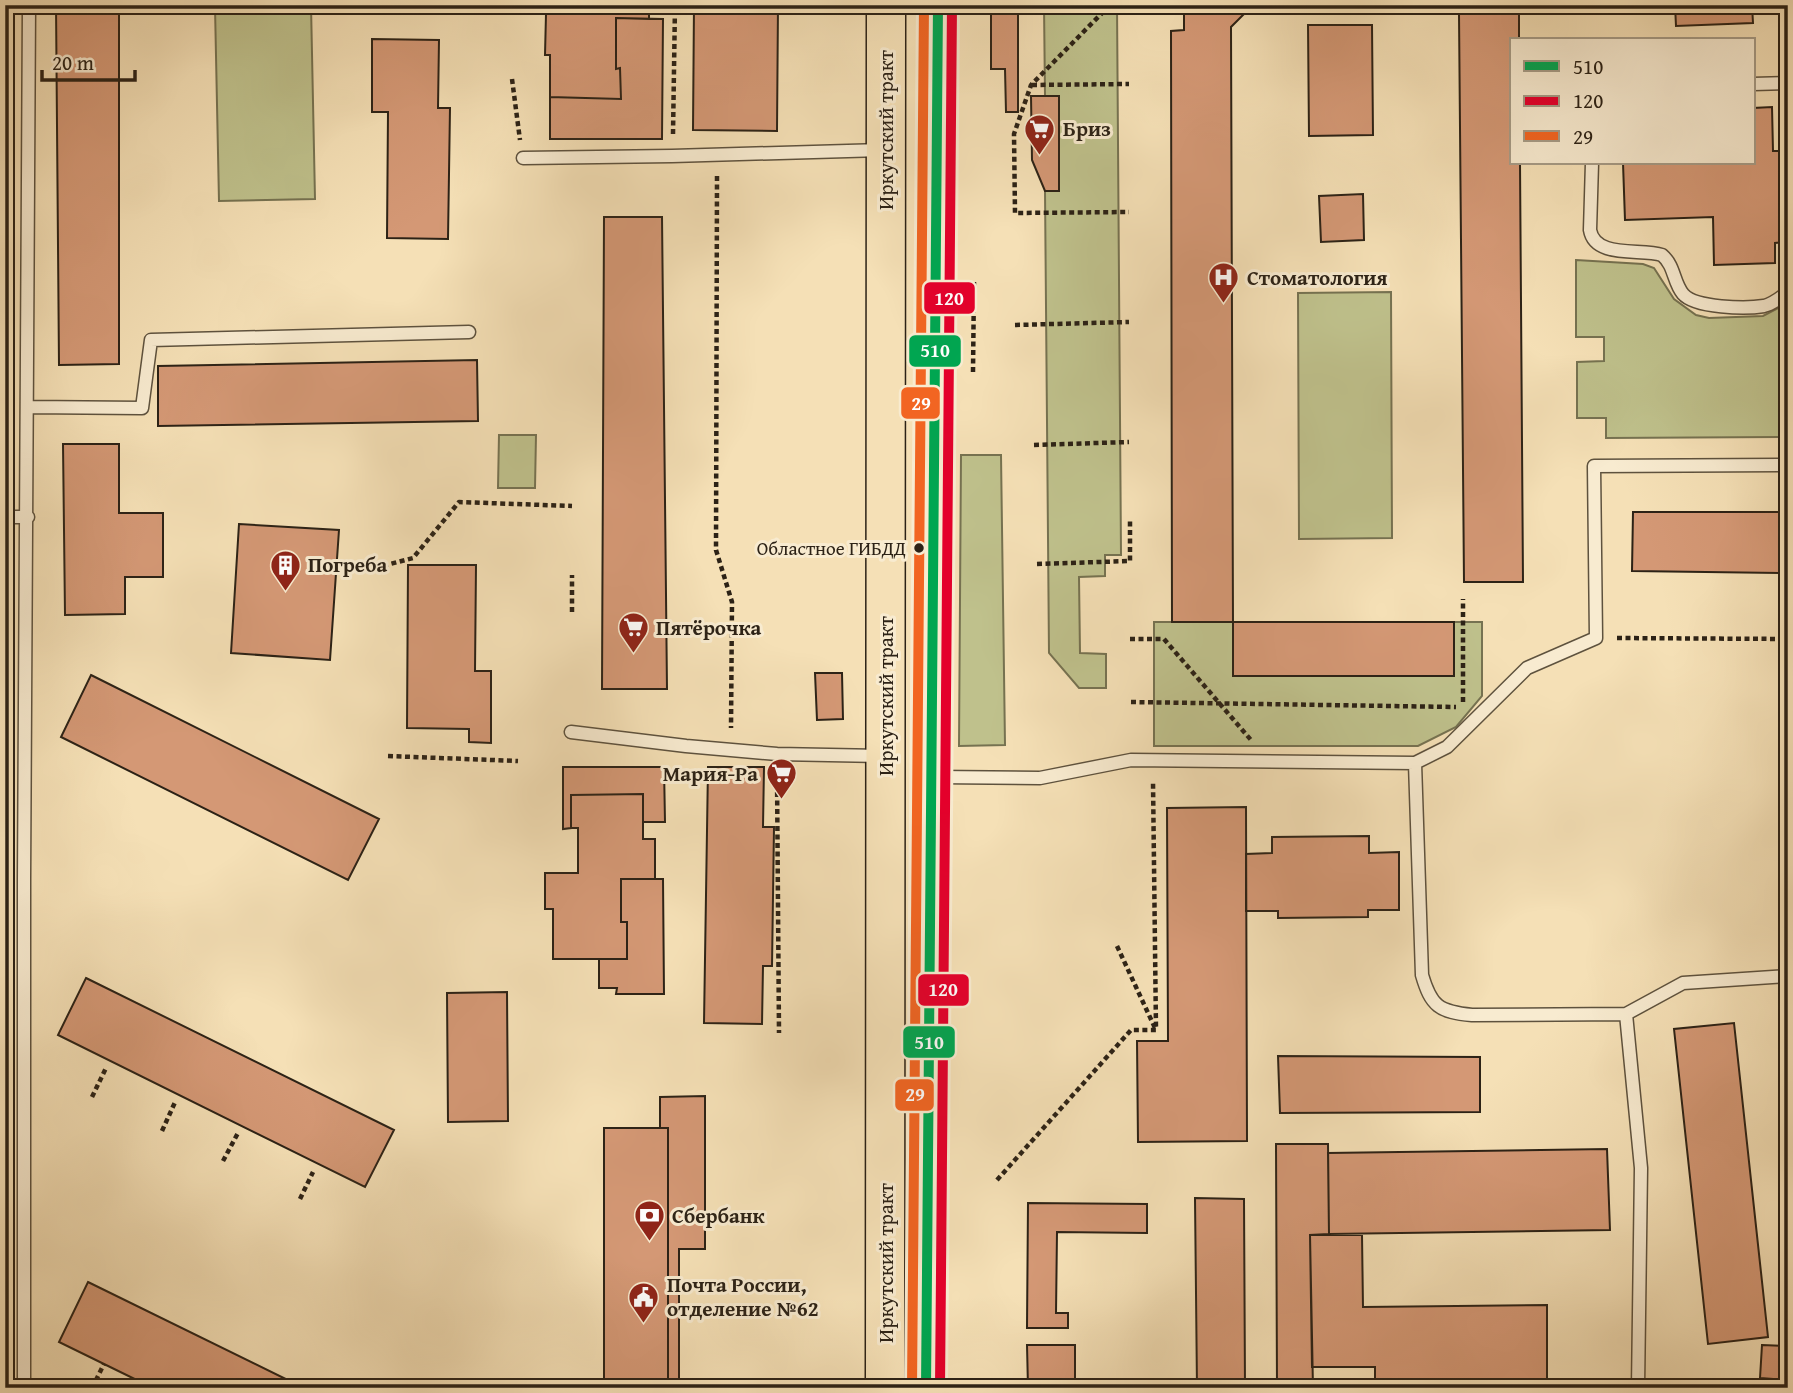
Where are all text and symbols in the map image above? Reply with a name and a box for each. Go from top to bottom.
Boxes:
scale bar [42,38,135,82]
legend [1510,38,1755,164]
text: 20 m [52,47,94,78]
street label: Иркутский тракт [870,50,901,210]
text: 510 [1573,51,1603,82]
text: 120 [1573,85,1603,116]
supermarket icon: Бриз [1023,112,1057,156]
place label: Бриз [1063,113,1111,144]
text: 29 [1573,121,1593,152]
hospital icon: Стоматология [1207,261,1241,305]
place label: Стоматология [1247,262,1388,293]
line badge: 120 [923,281,976,315]
text: 120 [934,284,964,312]
line badge: 510 [908,334,962,368]
text: 510 [920,336,950,364]
line badge: 29 [900,386,941,420]
text: 29 [911,389,931,417]
place label: Областное ГИБДД [757,534,906,562]
marker: Областное ГИБДД [912,541,926,555]
building icon: Погреба [268,548,302,592]
place label: Погреба [308,549,387,580]
supermarket icon: Пятёрочка [616,611,650,655]
place label: Пятёрочка [656,612,762,643]
street label: Иркутский тракт [870,616,901,776]
supermarket icon: Мария-Ра [764,757,798,801]
place label: Мария-Ра [663,758,758,789]
line badge: 120 [917,973,970,1007]
text: 120 [928,975,958,1003]
line badge: 510 [902,1025,956,1059]
text: 510 [914,1028,944,1056]
line badge: 29 [894,1078,935,1112]
text: 29 [905,1080,925,1108]
street label: Иркутский тракт [870,1183,901,1343]
bank icon: Сбербанк [632,1199,666,1243]
place label: Сбербанк [672,1200,766,1231]
place label: Почта России, отделение №62 [667,1269,819,1324]
public building icon: Почта России, отделение №62 [627,1280,661,1324]

